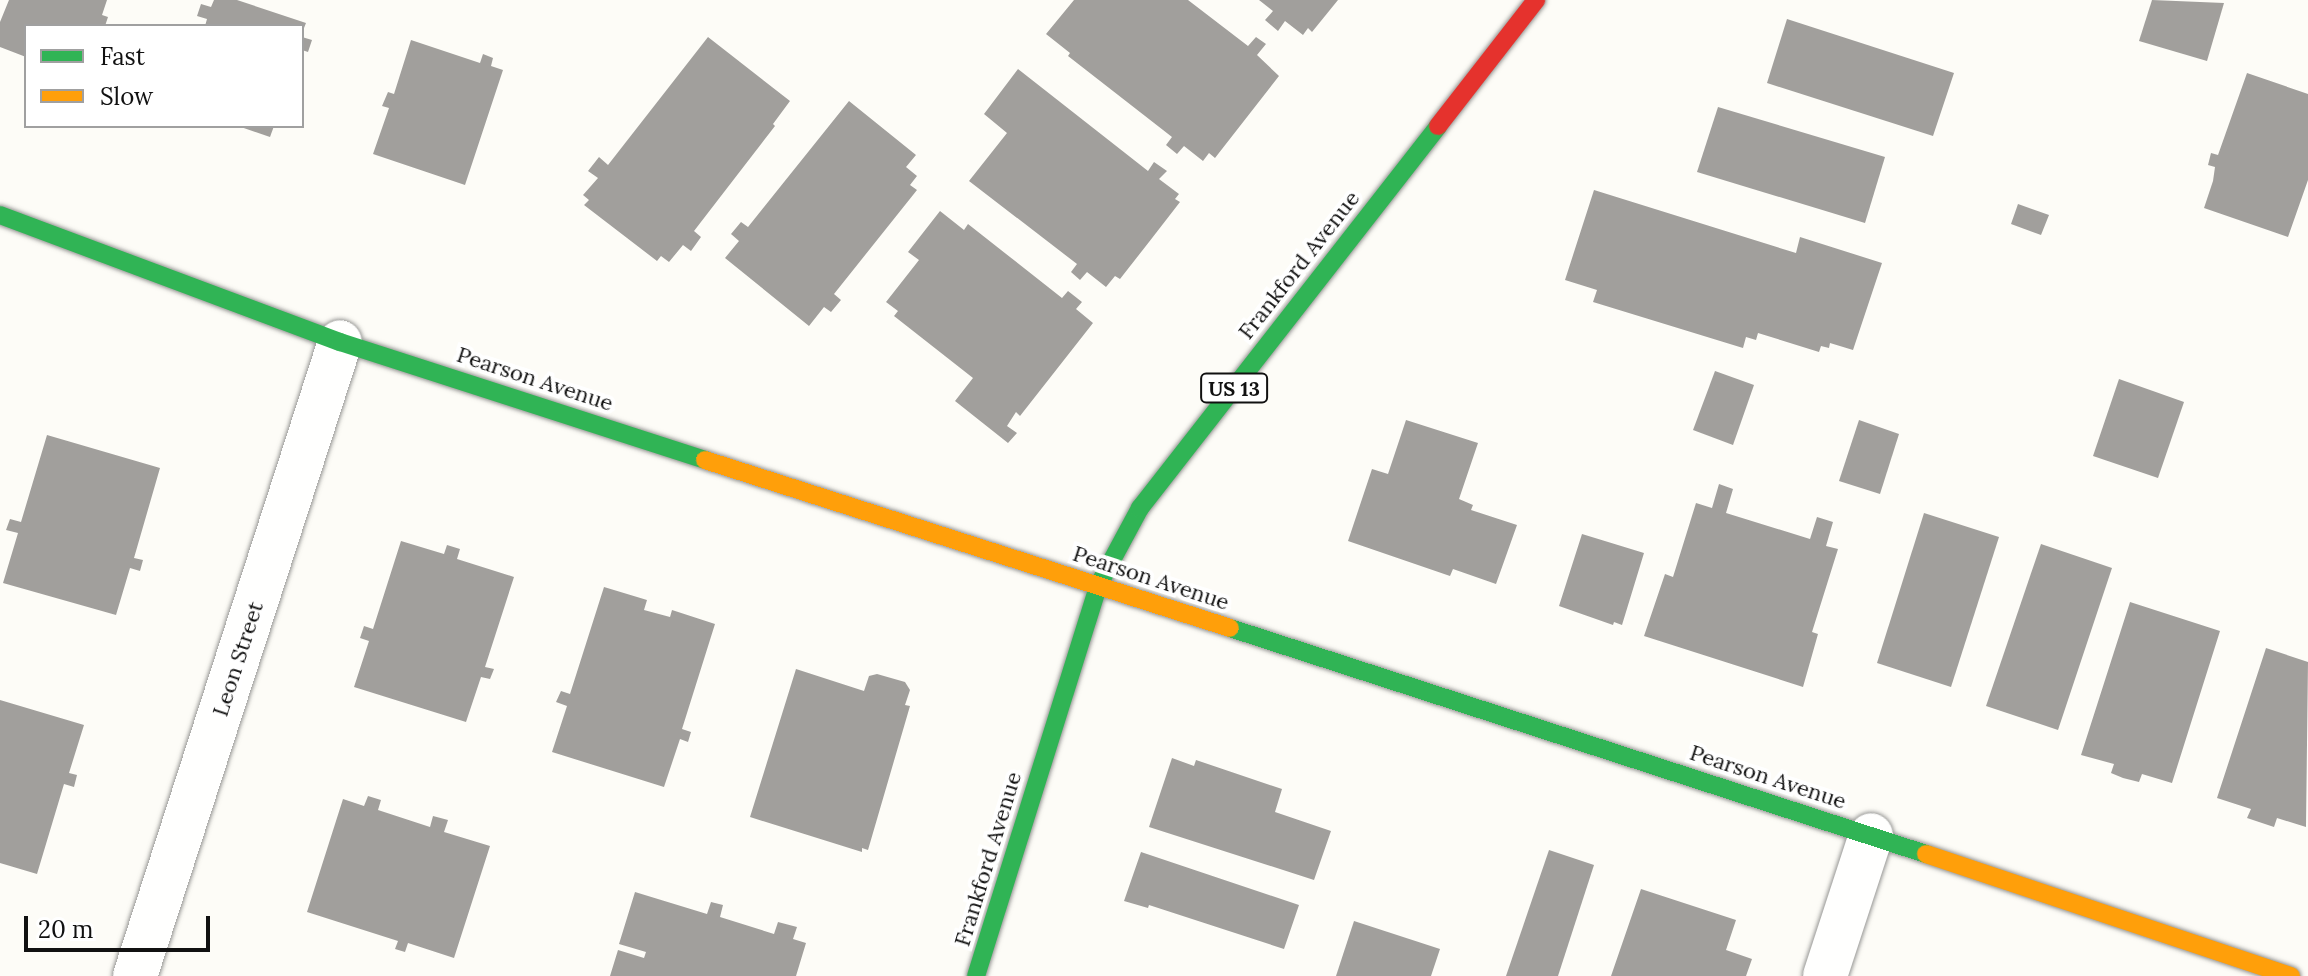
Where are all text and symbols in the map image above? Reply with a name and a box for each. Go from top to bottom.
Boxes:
legend [24,24,304,128]
text: Fast [100,41,145,72]
text: Slow [100,81,153,112]
street label: Frankford Avenue [1233,186,1365,344]
street label: Pearson Avenue [454,341,616,417]
road number: US 13 [1200,372,1268,404]
street label: Pearson Avenue [1070,540,1232,616]
street label: Leon Street [207,598,269,720]
street label: Pearson Avenue [1687,739,1849,815]
street label: Frankford Avenue [949,769,1027,949]
scale bar [28,900,214,950]
text: 20 m [38,914,94,945]

